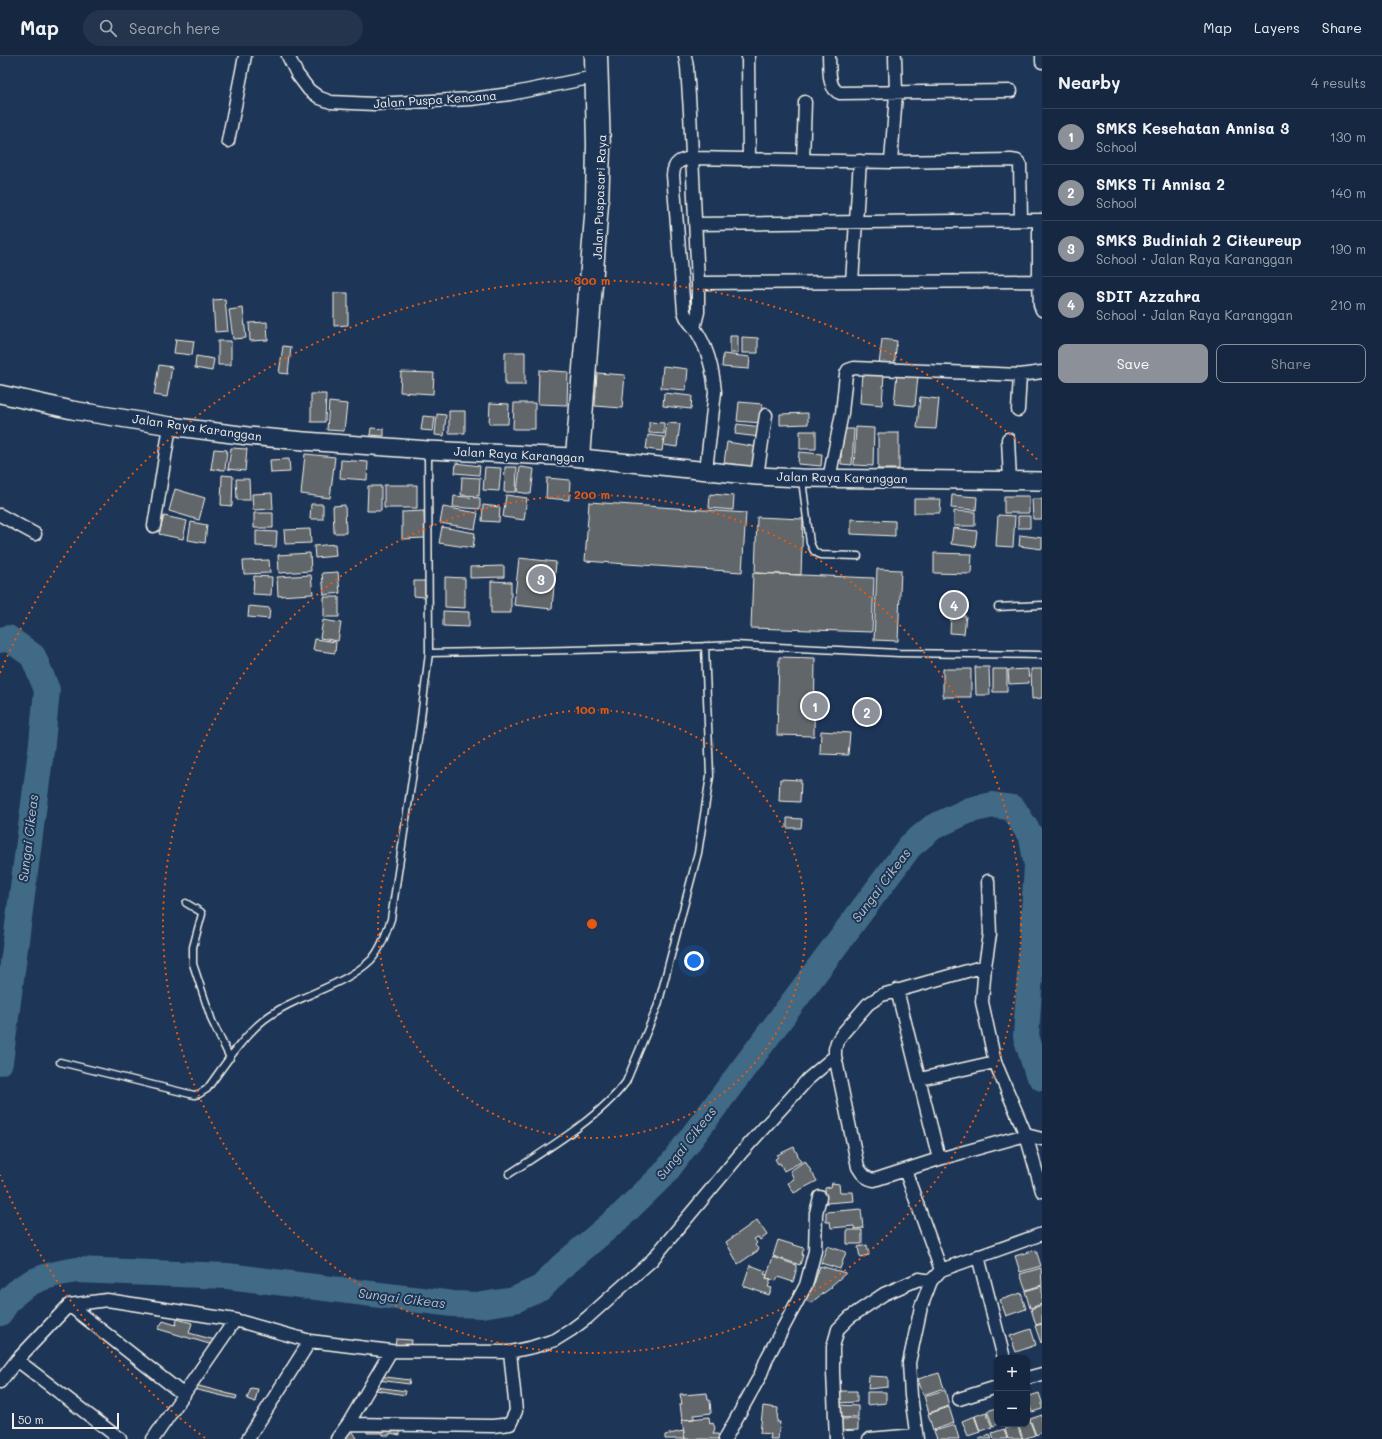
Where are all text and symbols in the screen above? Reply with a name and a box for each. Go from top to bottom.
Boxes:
search box [83,10,363,46]
text: Map [20,15,59,40]
icon: search [97,17,119,39]
text: Search here [129,18,220,38]
text: Map [1203,18,1232,37]
text: Layers [1254,18,1300,37]
text: Share [1322,18,1362,37]
text: Nearby [1058,71,1120,93]
text: 4 results [1311,74,1366,91]
street label: Jalan Puspa Kencana [373,87,497,111]
text: SMKS Kesehatan Annisa 3 [1096,118,1289,138]
text: 1 [1068,128,1074,145]
text: 130 m [1330,128,1366,145]
street label: Jalan Puspasari Raya [589,134,609,260]
text: School [1096,138,1137,155]
text: SMKS Ti Annisa 2 [1096,174,1225,194]
text: 2 [1067,184,1075,201]
text: 140 m [1330,184,1366,201]
text: School [1096,194,1137,211]
text: SMKS Budiniah 2 Citeureup [1096,230,1301,250]
text: 3 [1067,240,1075,257]
text: 190 m [1330,240,1366,257]
text: School · Jalan Raya Karanggan [1096,250,1293,267]
text: 300 m [574,272,610,288]
text: SDIT Azzahra [1096,286,1200,306]
text: 4 [1067,296,1075,313]
text: 210 m [1330,296,1366,313]
text: School · Jalan Raya Karanggan [1096,306,1293,323]
button: Save [1058,344,1208,383]
button: Share [1216,344,1366,383]
street label: Jalan Raya Karanggan [131,410,263,444]
street label: Jalan Raya Karanggan [453,443,585,465]
street label: Jalan Raya Karanggan [777,468,908,486]
text: 200 m [574,486,610,502]
pin: 3 [528,564,554,594]
pin: 4 [941,590,967,620]
pin: 1 [802,691,828,721]
pin: 2 [854,697,880,727]
text: 100 m [575,701,609,717]
water label: Sungai Cikeas [14,793,41,883]
water label: Sungai Cikeas [847,844,914,925]
centre of rings [585,917,599,931]
your location [684,951,704,971]
water label: Sungai Cikeas [652,1103,719,1183]
water label: Sungai Cikeas [357,1284,447,1311]
map controls [994,1355,1030,1427]
button: + [994,1355,1030,1391]
button: − [994,1391,1030,1427]
scale bar [12,1411,119,1430]
text: 50 m [18,1412,44,1427]

